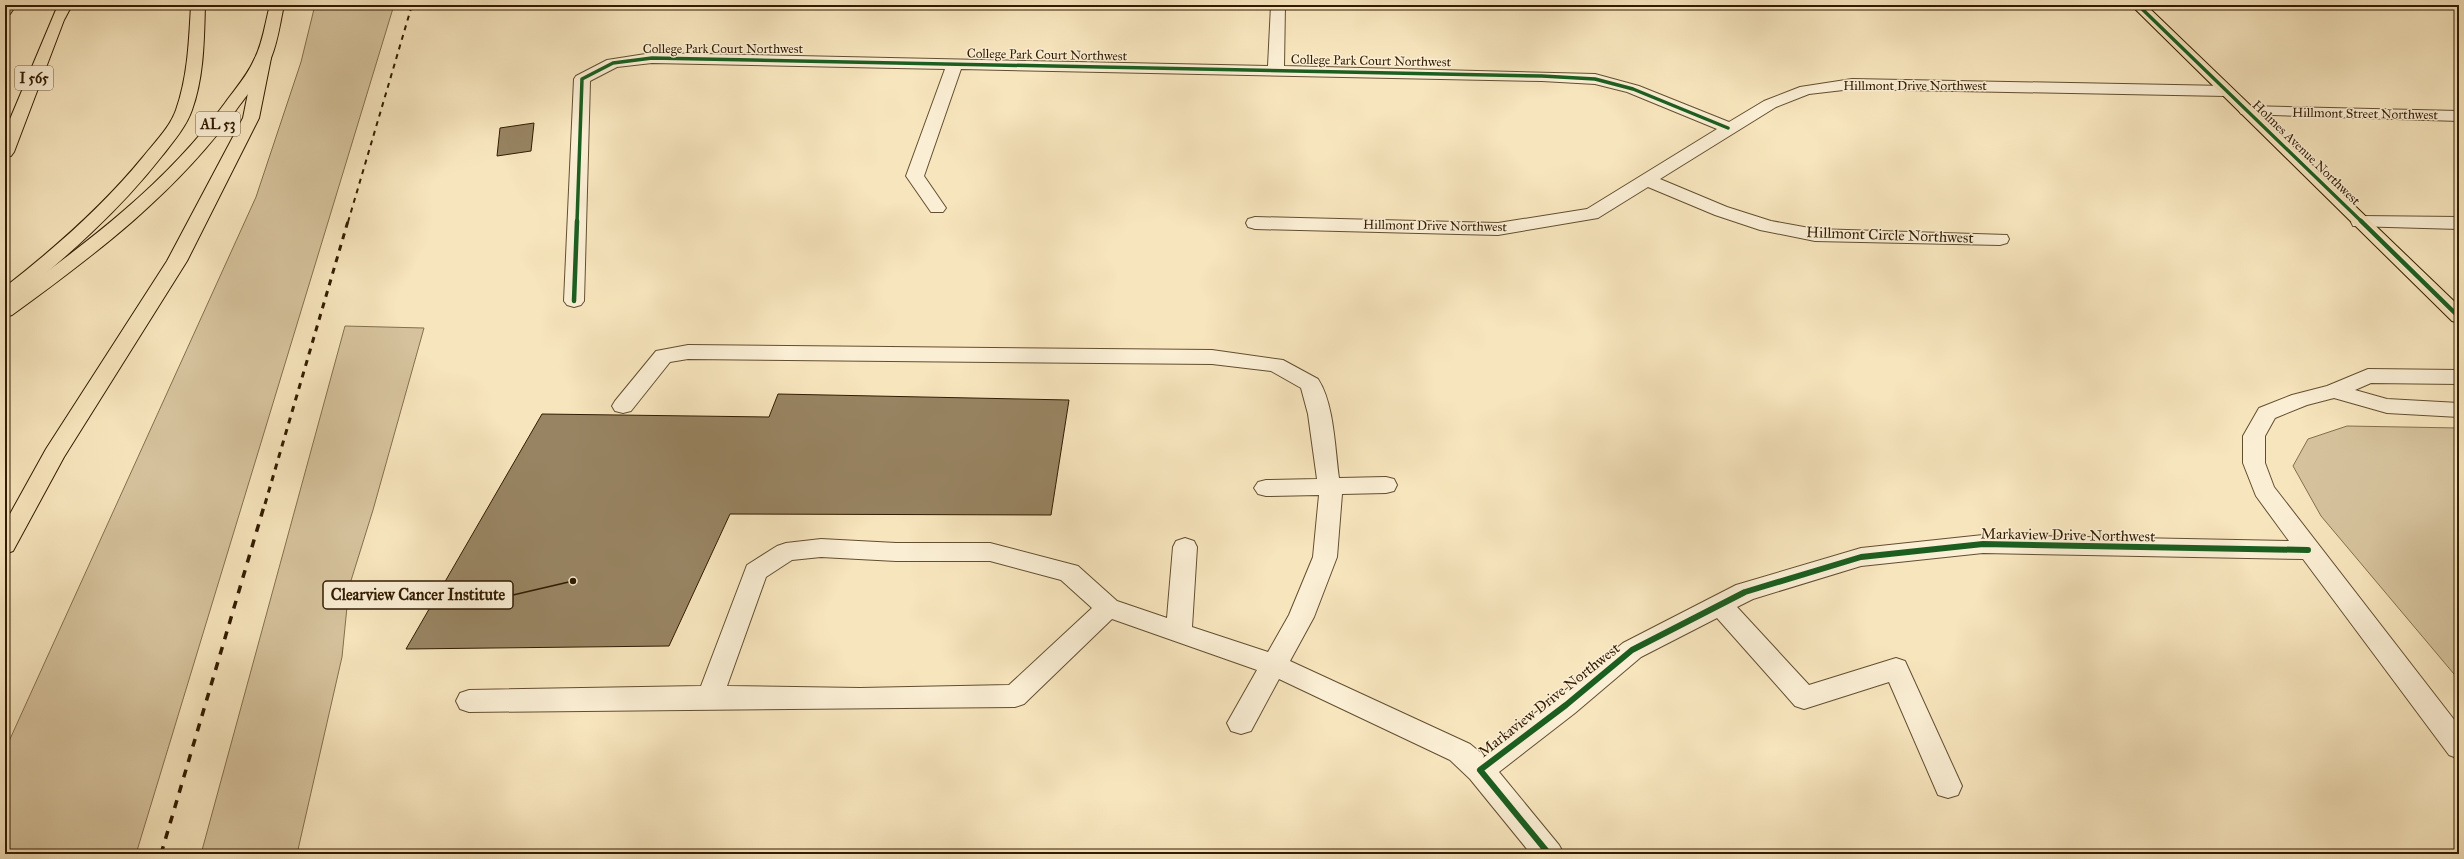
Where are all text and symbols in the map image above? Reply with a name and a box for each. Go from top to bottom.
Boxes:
street label: College Park Court Northwest [643,41,804,57]
street label: College Park Court Northwest [967,46,1128,64]
street label: College Park Court Northwest [1291,52,1452,70]
road number: I 565 [15,66,53,90]
street label: Hillmont Drive Northwest [1843,78,1987,94]
street label: Holmes Avenue Northwest [2249,97,2364,209]
street label: Hillmont Street Northwest [2292,105,2439,123]
road number: AL 53 [196,112,240,136]
street label: Hillmont Drive Northwest [1363,217,1507,235]
street label: Hillmont Circle Northwest [1806,223,1975,247]
street label: Markaview Drive Northwest [1980,524,2156,546]
callout: Clearview Cancer Institute [323,581,513,609]
text: Clearview Cancer Institute [331,585,506,604]
street label: Markaview Drive Northwest [1475,639,1624,761]

